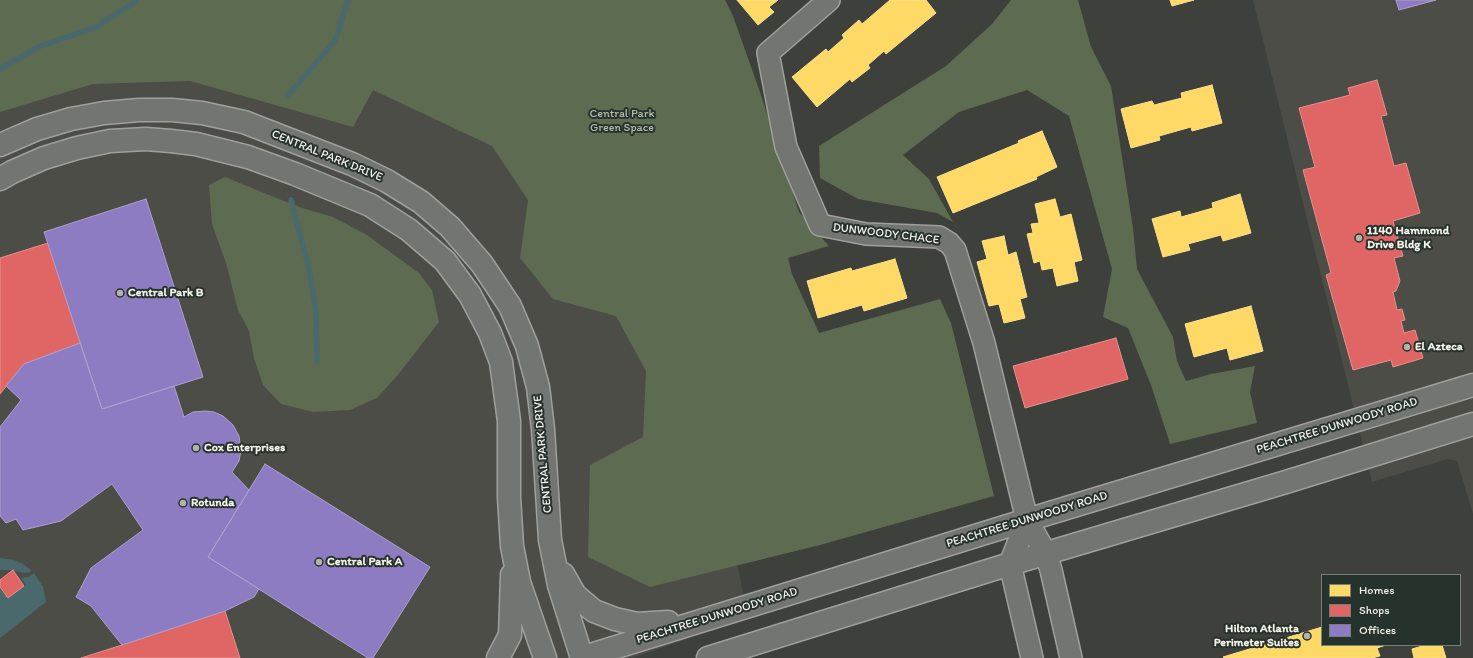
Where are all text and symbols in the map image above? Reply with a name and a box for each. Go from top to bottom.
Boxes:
park label: Central Park Green Space [589,107,655,135]
street label: CENTRAL PARK DRIVE [269,127,385,185]
street label: DUNWOODY CHACE [832,220,940,248]
place label: 1140 Hammond Drive Bldg K [1367,224,1449,252]
marker: 1140 Hammond Drive Bldg K [1354,233,1364,243]
place label: Central Park B [128,286,204,300]
marker: Central Park B [115,288,125,298]
place label: El Azteca [1415,340,1463,354]
marker: El Azteca [1402,342,1412,352]
street label: CENTRAL PARK DRIVE [531,394,555,514]
street label: PEACHTREE DUNWOODY ROAD [1255,395,1419,457]
place label: Cox Enterprises [204,441,285,455]
marker: Cox Enterprises [191,443,201,453]
street label: PEACHTREE DUNWOODY ROAD [945,489,1109,551]
place label: Rotunda [191,496,234,510]
marker: Rotunda [178,498,188,508]
place label: Central Park A [327,555,402,569]
marker: Central Park A [314,557,324,567]
legend [1321,574,1461,646]
text: Homes [1359,583,1395,597]
street label: PEACHTREE DUNWOODY ROAD [635,585,799,647]
text: Shops [1359,603,1390,617]
place label: Hilton Atlanta Perimeter Suites [1214,622,1299,650]
text: Offices [1359,623,1396,637]
marker: Hilton Atlanta Perimeter Suites [1302,631,1312,641]

